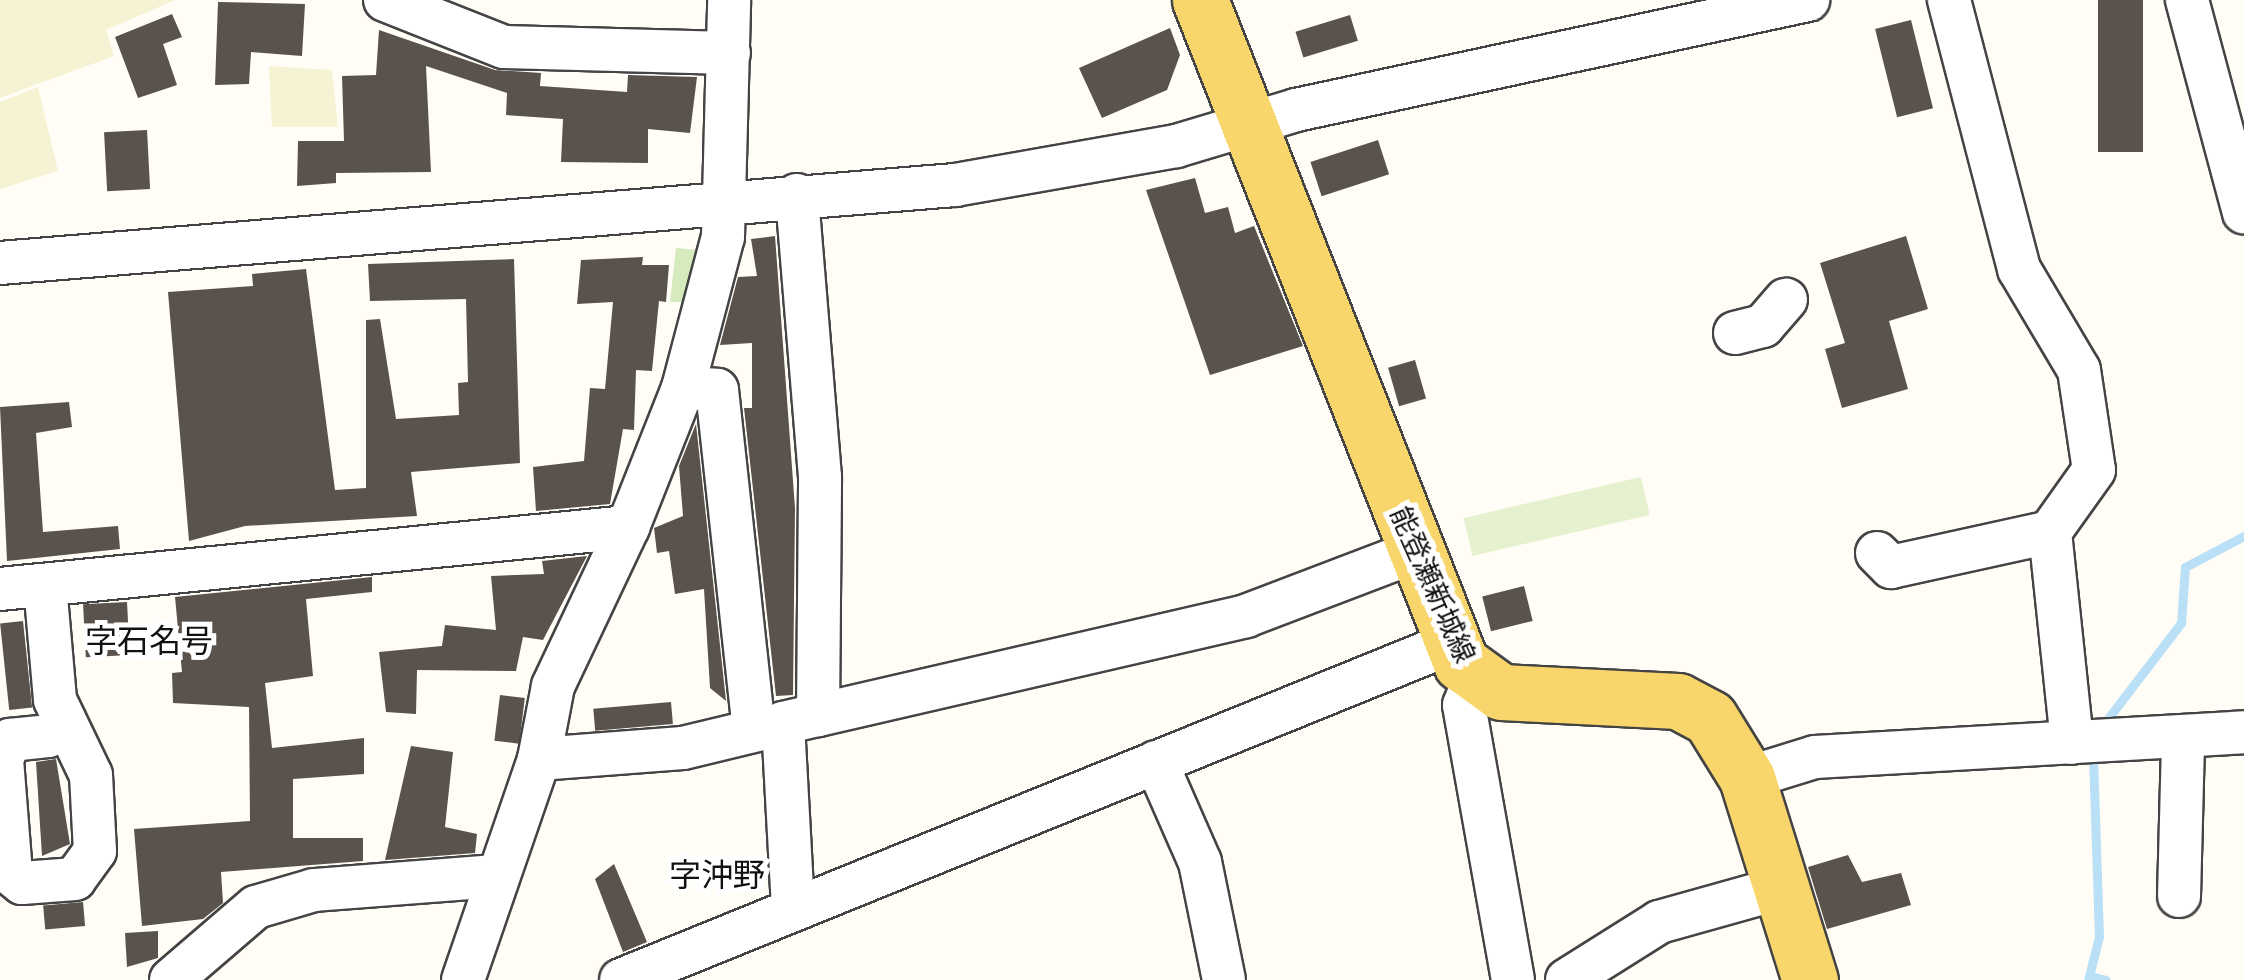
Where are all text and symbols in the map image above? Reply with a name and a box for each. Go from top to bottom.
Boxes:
street label: 能登瀬新城線 [1382,501,1482,669]
district label: 字石名号 [85,622,213,660]
district label: 字沖野 [669,856,765,894]

